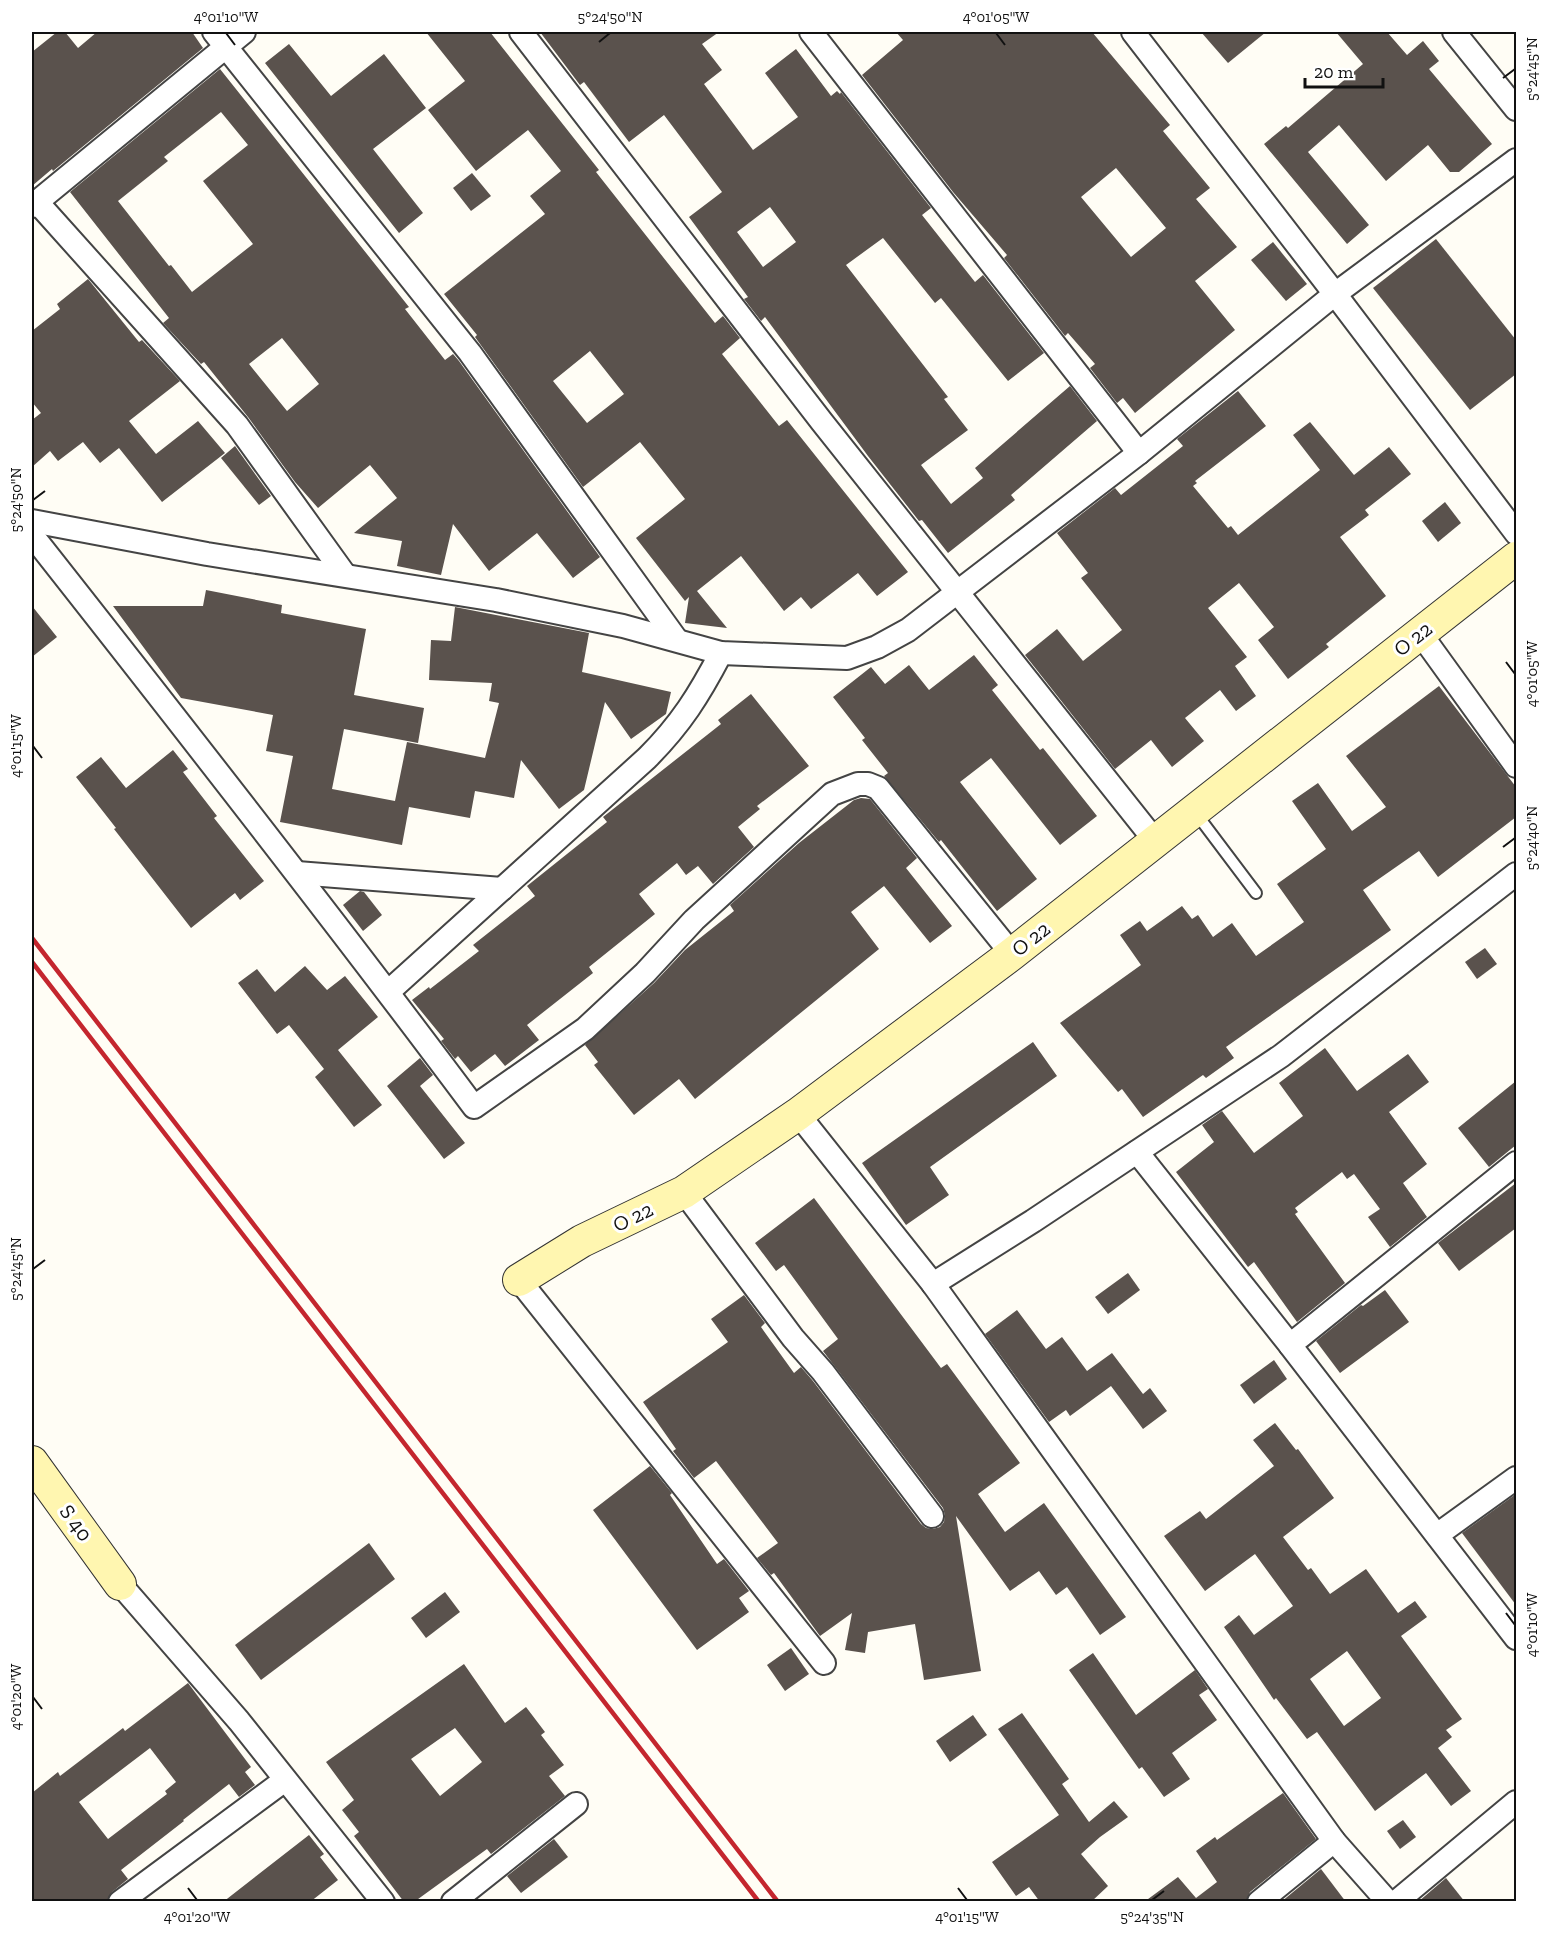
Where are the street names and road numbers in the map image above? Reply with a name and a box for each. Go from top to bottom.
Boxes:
street label: O 22 [1389,616,1437,661]
street label: O 22 [1007,916,1055,961]
street label: O 22 [609,1196,657,1237]
street label: S 40 [55,1499,98,1546]

